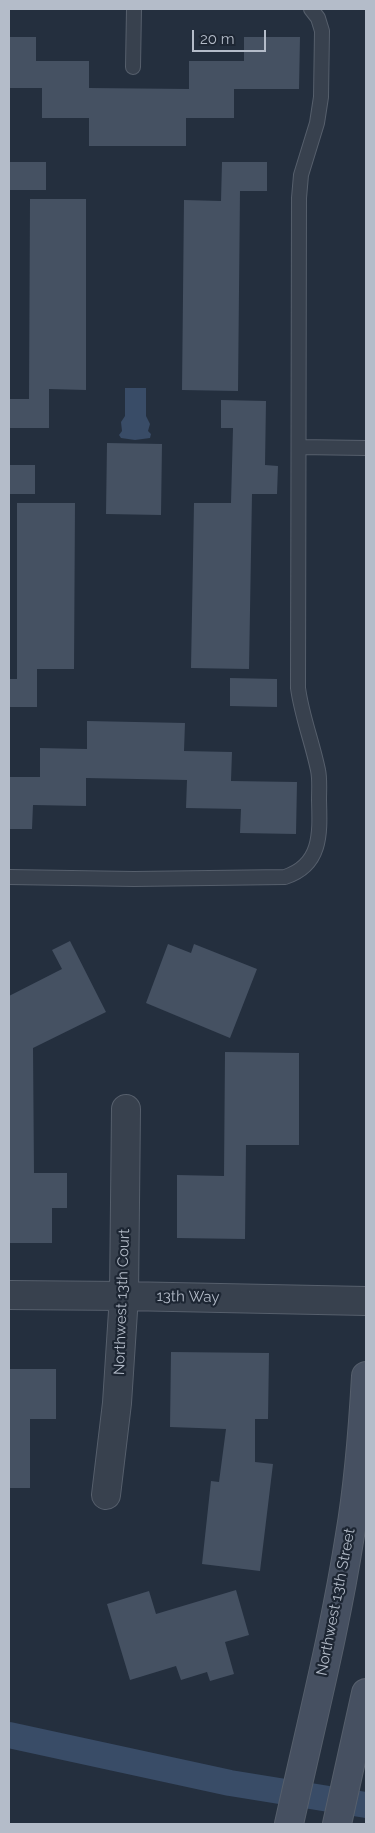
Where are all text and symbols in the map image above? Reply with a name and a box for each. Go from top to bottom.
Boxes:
scale bar [195,20,269,52]
text: 20 m [200,30,235,48]
street label: Northwest 13th Court [110,1228,134,1376]
street label: 13th Way [156,1287,220,1307]
street label: Northwest 13th Street [313,1527,359,1677]

